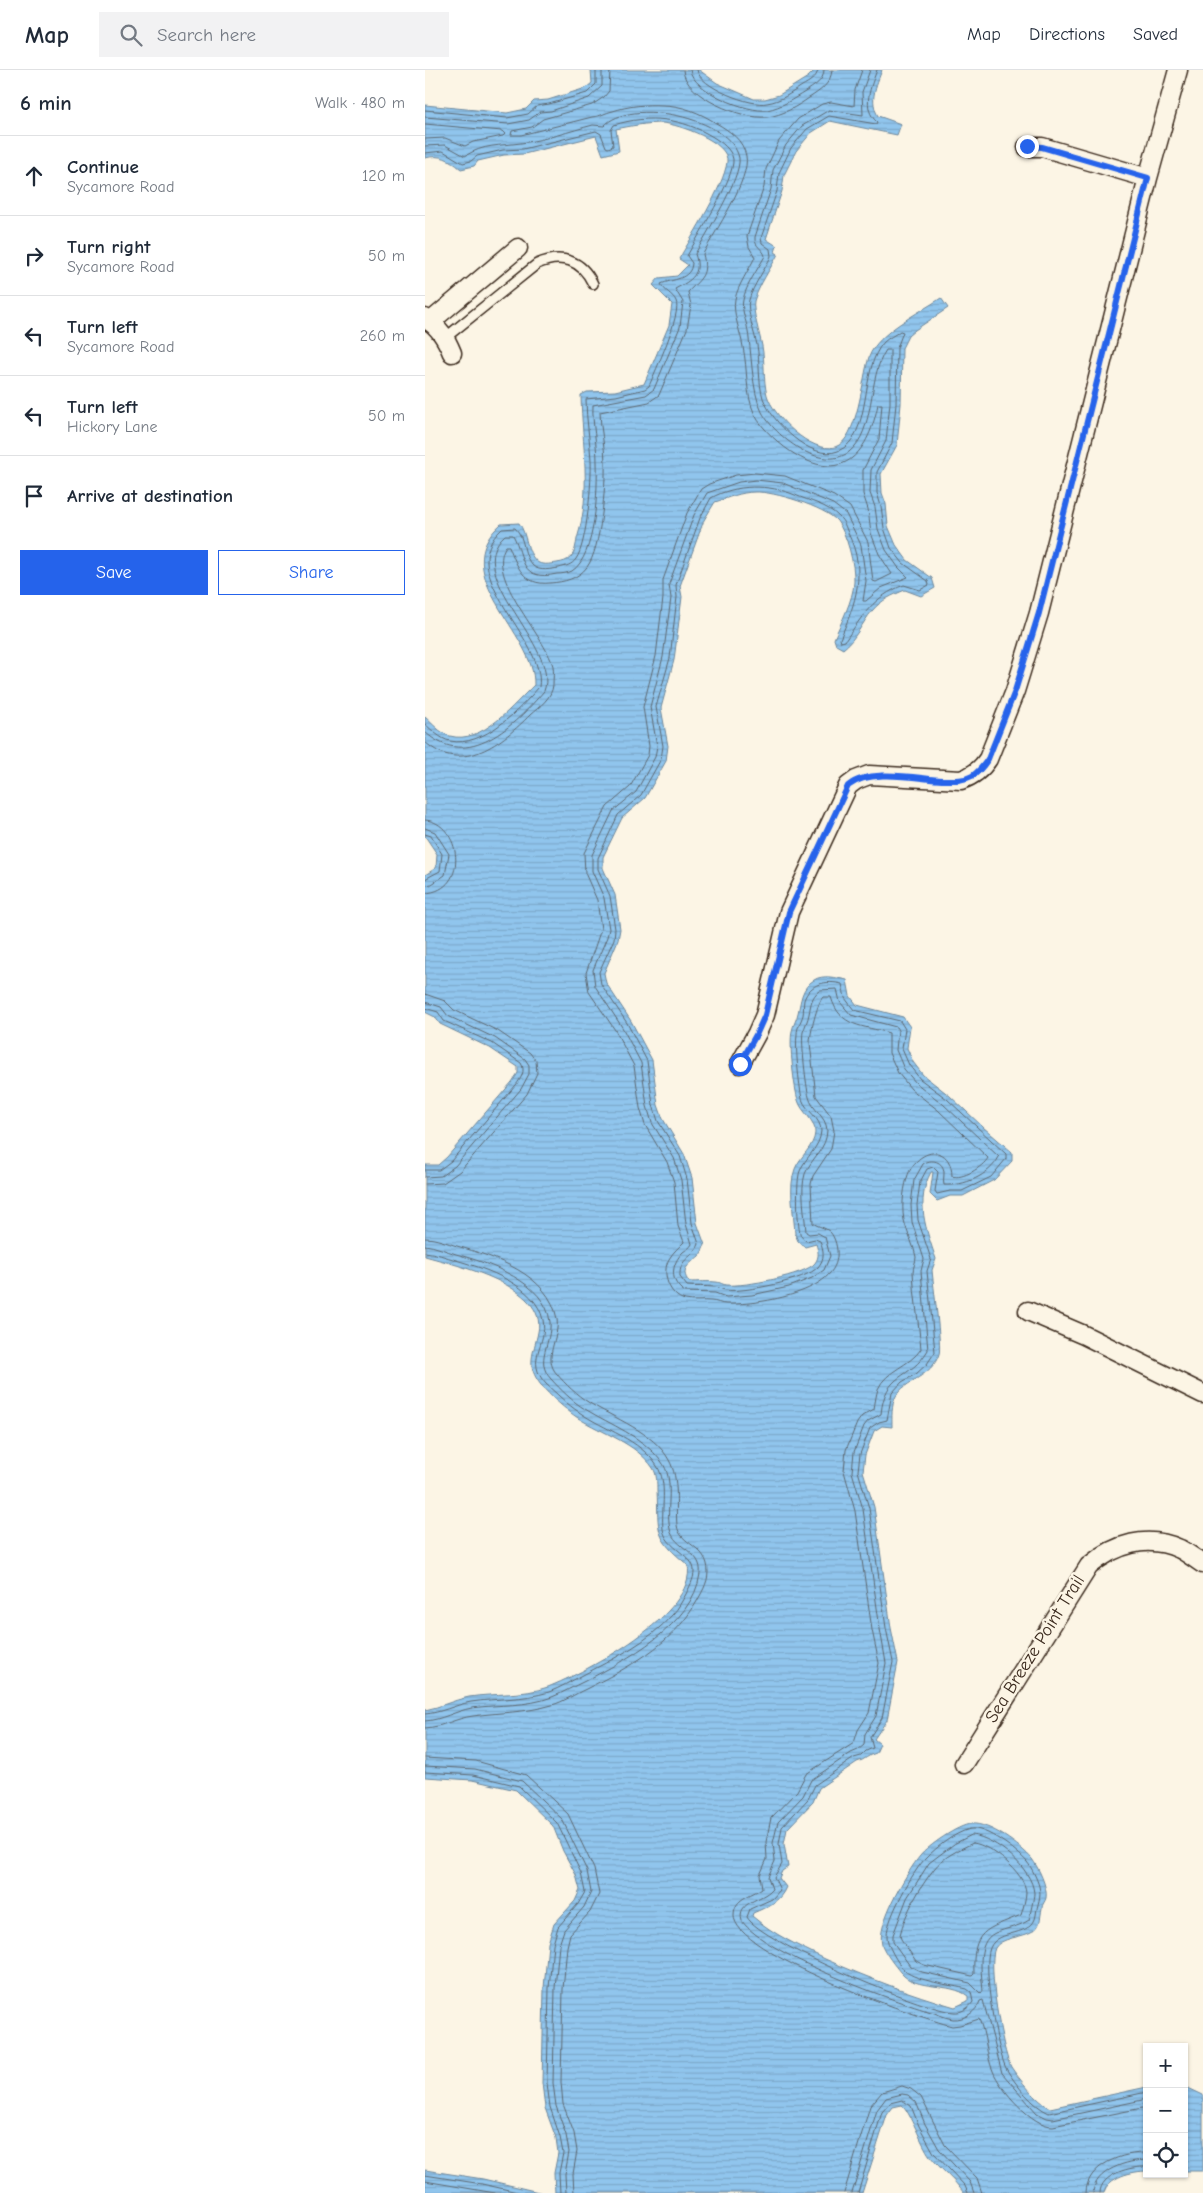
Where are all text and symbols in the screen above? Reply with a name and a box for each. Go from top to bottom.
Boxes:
search box [99,12,449,57]
text: Map [25,21,69,49]
icon: search [117,21,145,49]
text: Search here [157,24,256,46]
text: Map [967,24,1001,45]
text: Directions [1029,24,1105,45]
text: Saved [1133,24,1178,45]
text: 6 min [20,91,72,115]
text: Walk · 480 m [315,94,405,112]
route end [1016,135,1039,158]
text: Continue [67,156,139,178]
icon: ahead [20,162,48,190]
text: 120 m [362,167,405,185]
text: Sycamore Road [67,178,174,196]
text: Turn right [67,236,151,258]
icon: right [20,242,48,270]
text: 50 m [368,247,405,265]
text: Sycamore Road [67,258,174,276]
text: Turn left [67,316,138,338]
icon: left [20,322,48,350]
text: 260 m [360,327,405,345]
text: Sycamore Road [67,338,174,356]
text: Turn left [67,396,138,418]
icon: left [20,402,48,430]
text: 50 m [368,407,405,425]
text: Hickory Lane [67,418,157,436]
icon: arrive [20,482,48,510]
text: Arrive at destination [67,485,233,507]
button: Save [20,550,208,595]
button: Share [218,550,405,595]
route start [729,1053,752,1076]
street label: Sea Breeze Point Trail [981,1571,1089,1727]
map controls [1143,2043,1188,2178]
button: + [1143,2043,1188,2088]
button: − [1143,2088,1188,2133]
button: locate [1143,2133,1188,2178]

